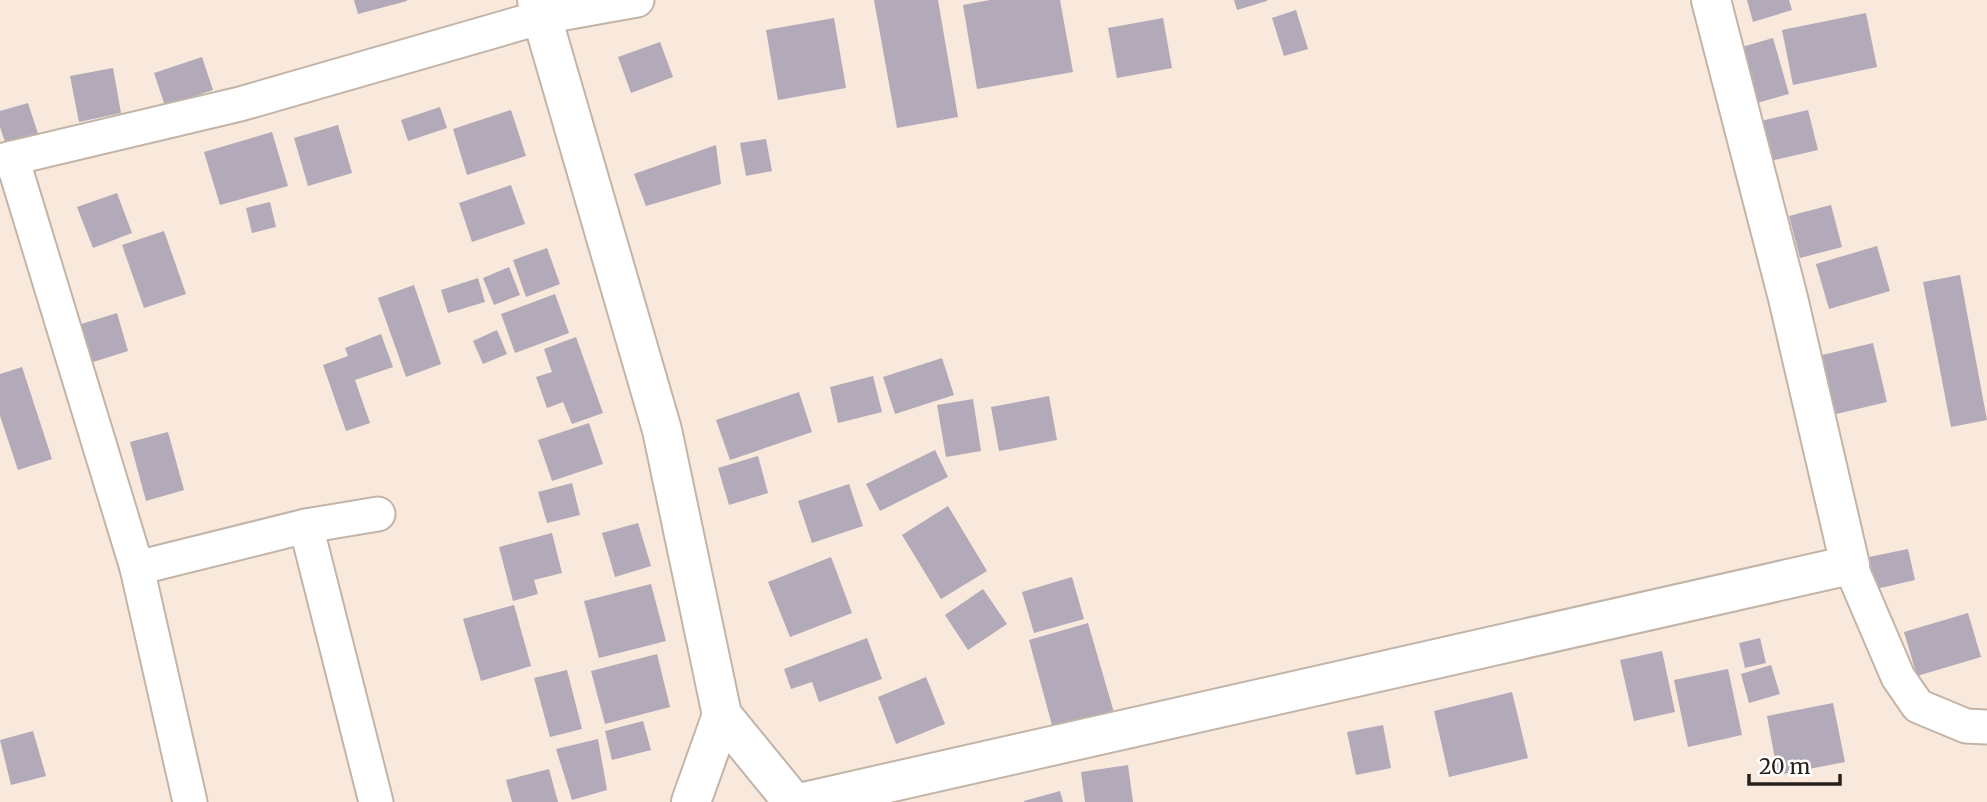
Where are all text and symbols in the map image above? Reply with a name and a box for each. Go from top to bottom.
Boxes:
scale bar [1749,742,1840,786]
text: 20 m [1759,753,1811,780]

